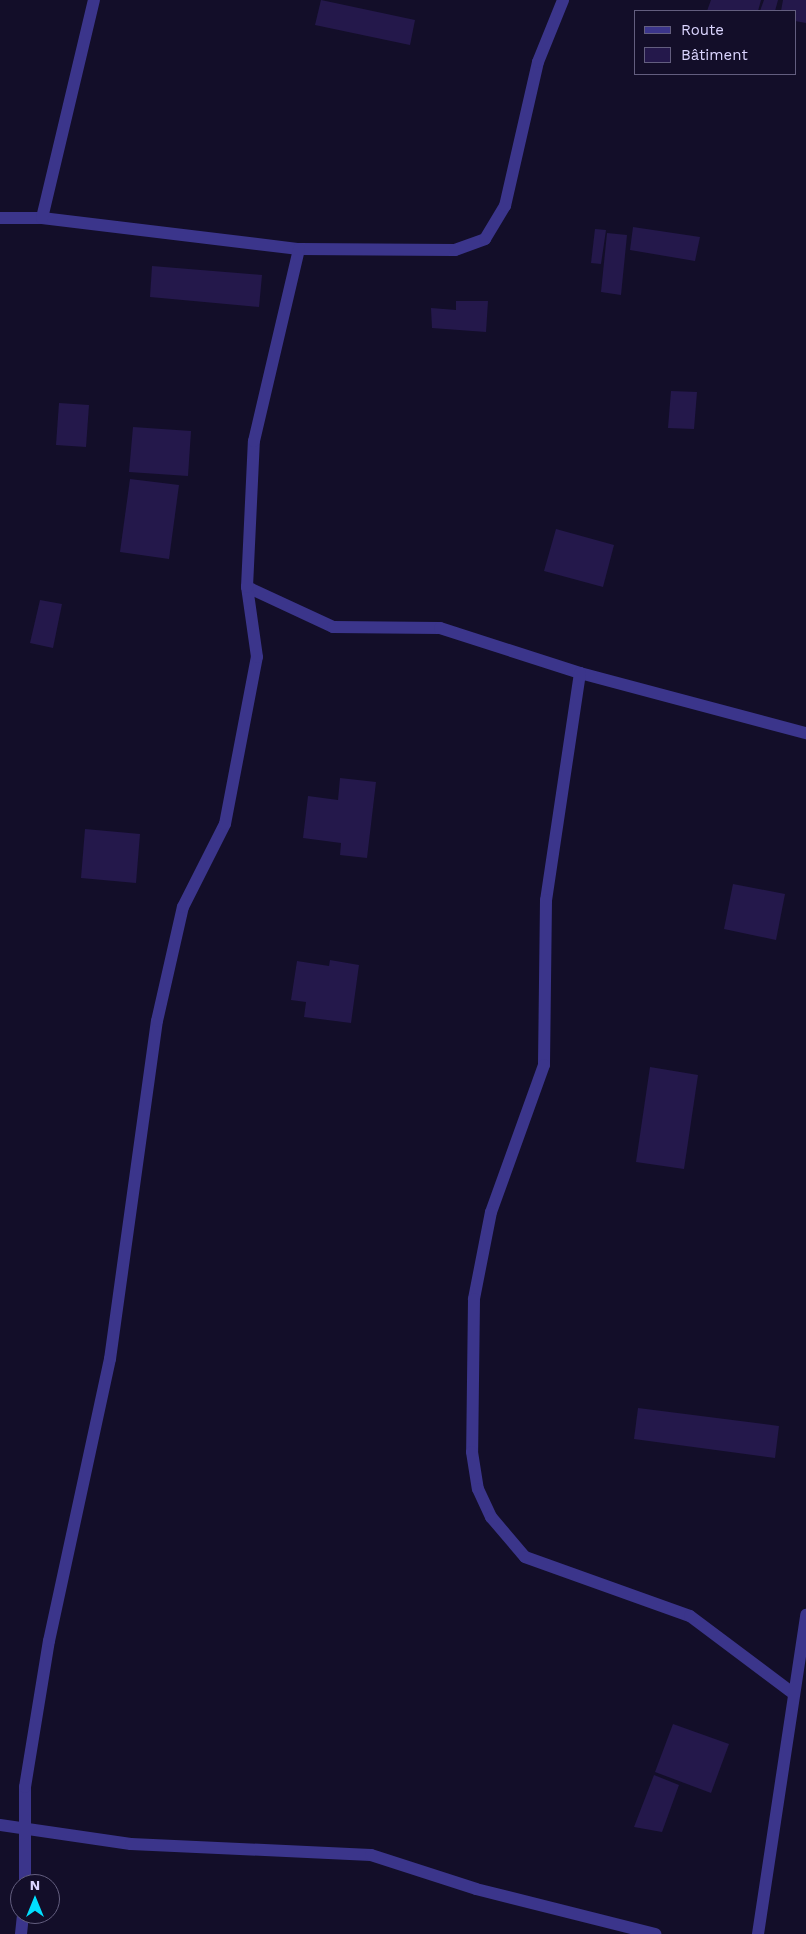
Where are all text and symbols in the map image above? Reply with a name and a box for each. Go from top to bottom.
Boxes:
legend [634,10,796,75]
text: Route [681,21,724,39]
text: Bâtiment [681,46,748,64]
north arrow [10,1874,60,1924]
text: N [30,1877,40,1893]

